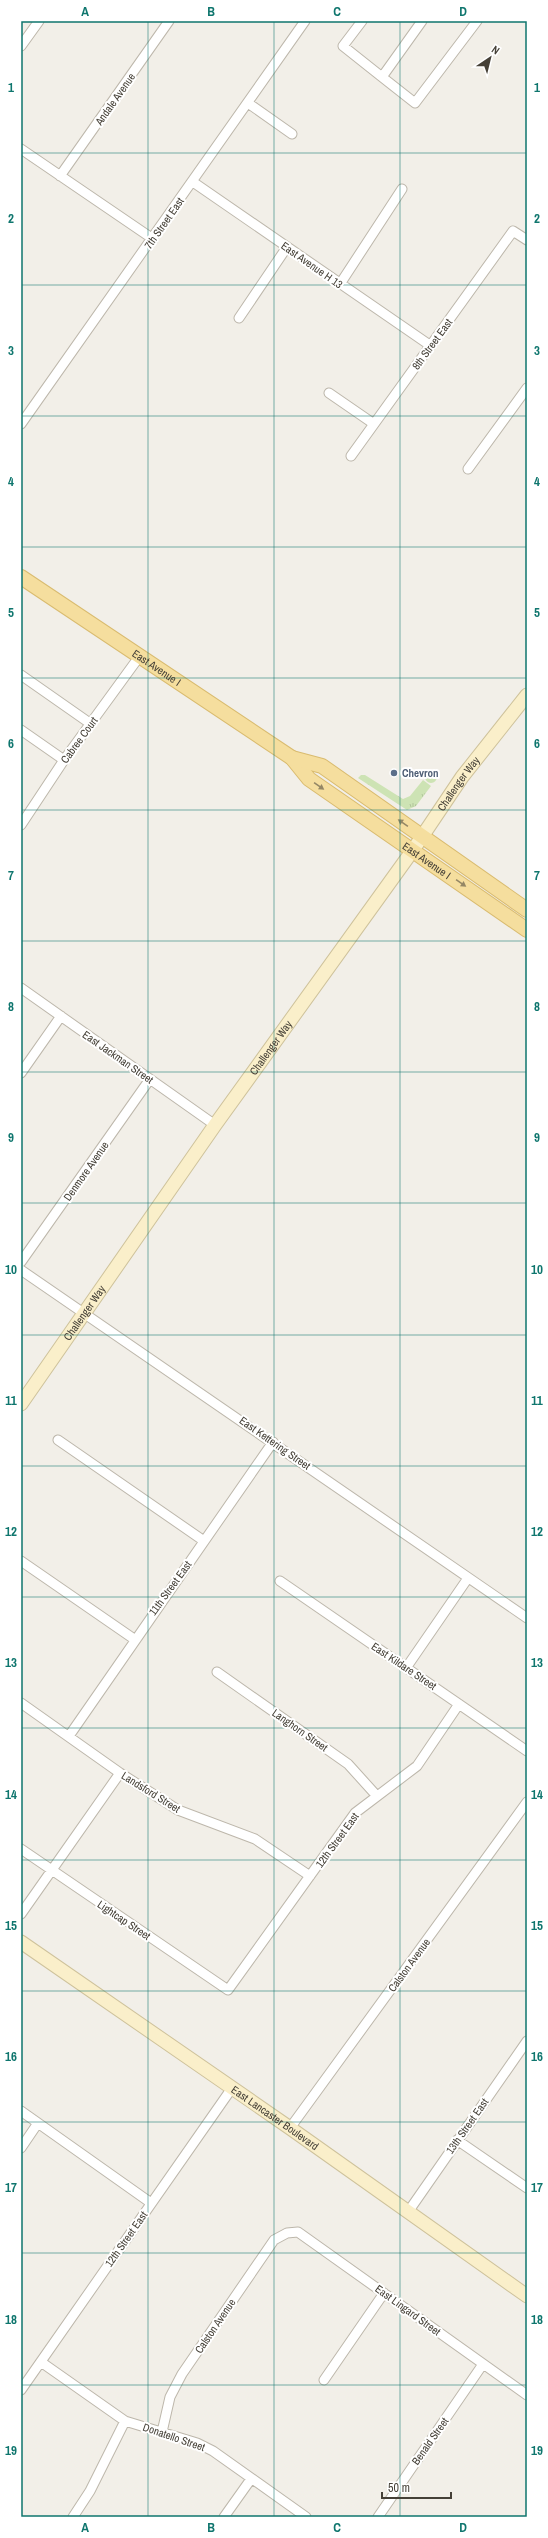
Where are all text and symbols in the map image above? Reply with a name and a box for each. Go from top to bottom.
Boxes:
text: A [81,3,89,20]
text: B [207,3,215,20]
text: C [333,3,341,20]
text: D [459,3,467,20]
north arrow [470,38,510,78]
text: N [489,42,502,57]
street label: Andale Avenue [91,70,138,129]
text: 1 [8,79,14,96]
text: 1 [534,79,540,96]
street label: 7th Street East [141,194,187,251]
text: 2 [8,210,14,227]
text: 2 [534,210,540,227]
street label: East Avenue H 13 [278,239,346,291]
street label: 8th Street East [409,315,455,372]
text: 3 [8,342,14,359]
text: 3 [534,342,540,359]
text: 4 [8,473,14,490]
text: 4 [534,473,540,490]
text: 5 [8,604,14,621]
text: 5 [534,604,540,621]
street label: East Avenue I [130,646,184,689]
street label: Cabree Court [57,714,101,766]
text: 6 [8,735,14,752]
text: 6 [534,735,540,752]
street label: Challenger Way [434,753,483,814]
place label: Chevron [402,766,439,780]
marker: Chevron [389,768,399,778]
one-way arrow [313,782,325,789]
one-way arrow [398,819,408,827]
street label: East Avenue I [400,839,453,882]
text: 7 [8,867,14,884]
text: 7 [534,867,540,884]
one-way arrow [455,879,466,887]
text: 8 [8,998,14,1015]
text: 8 [534,998,540,1015]
street label: Challenger Way [246,1017,295,1078]
street label: East Jackman Street [80,1027,157,1087]
text: 9 [8,1129,14,1146]
text: 9 [534,1129,540,1146]
street label: Denmore Avenue [60,1139,112,1203]
text: 10 [5,1261,17,1278]
text: 10 [531,1261,543,1278]
street label: Challenger Way [60,1282,109,1343]
text: 11 [5,1392,17,1409]
text: 11 [531,1392,543,1409]
street label: East Kettering Street [237,1413,314,1473]
text: 12 [5,1523,17,1540]
text: 12 [531,1523,543,1540]
street label: 11th Street East [146,1558,195,1618]
street label: East Kildare Street [369,1639,440,1693]
text: 13 [5,1654,17,1671]
text: 13 [531,1654,543,1671]
street label: Langhorn Street [269,1706,331,1755]
street label: Landsford Street [119,1768,183,1816]
text: 14 [5,1786,17,1803]
text: 14 [531,1786,543,1803]
street label: 12th Street East [312,1809,362,1870]
street label: Lightcap Street [95,1897,154,1943]
text: 15 [5,1917,17,1934]
text: 15 [531,1917,543,1934]
street label: Calston Avenue [385,1935,433,1995]
text: 16 [5,2048,17,2065]
text: 16 [531,2048,543,2065]
street label: East Lancaster Boulevard [229,2083,322,2153]
street label: 13th Street East [443,2095,492,2157]
text: 17 [5,2179,17,2196]
text: 17 [531,2179,543,2196]
street label: 12th Street East [102,2208,151,2270]
street label: East Lingard Street [372,2281,444,2339]
street label: Calston Avenue [192,2296,238,2356]
text: 18 [5,2311,17,2328]
text: 18 [531,2311,543,2328]
street label: Benald Street [409,2414,452,2467]
street label: Donatello Street [141,2420,207,2454]
text: 19 [5,2442,17,2459]
text: 19 [531,2442,543,2459]
scale bar [382,2474,451,2500]
text: 50 m [388,2480,410,2496]
text: A [81,2519,89,2536]
text: B [207,2519,215,2536]
text: C [333,2519,341,2536]
text: D [459,2519,467,2536]

